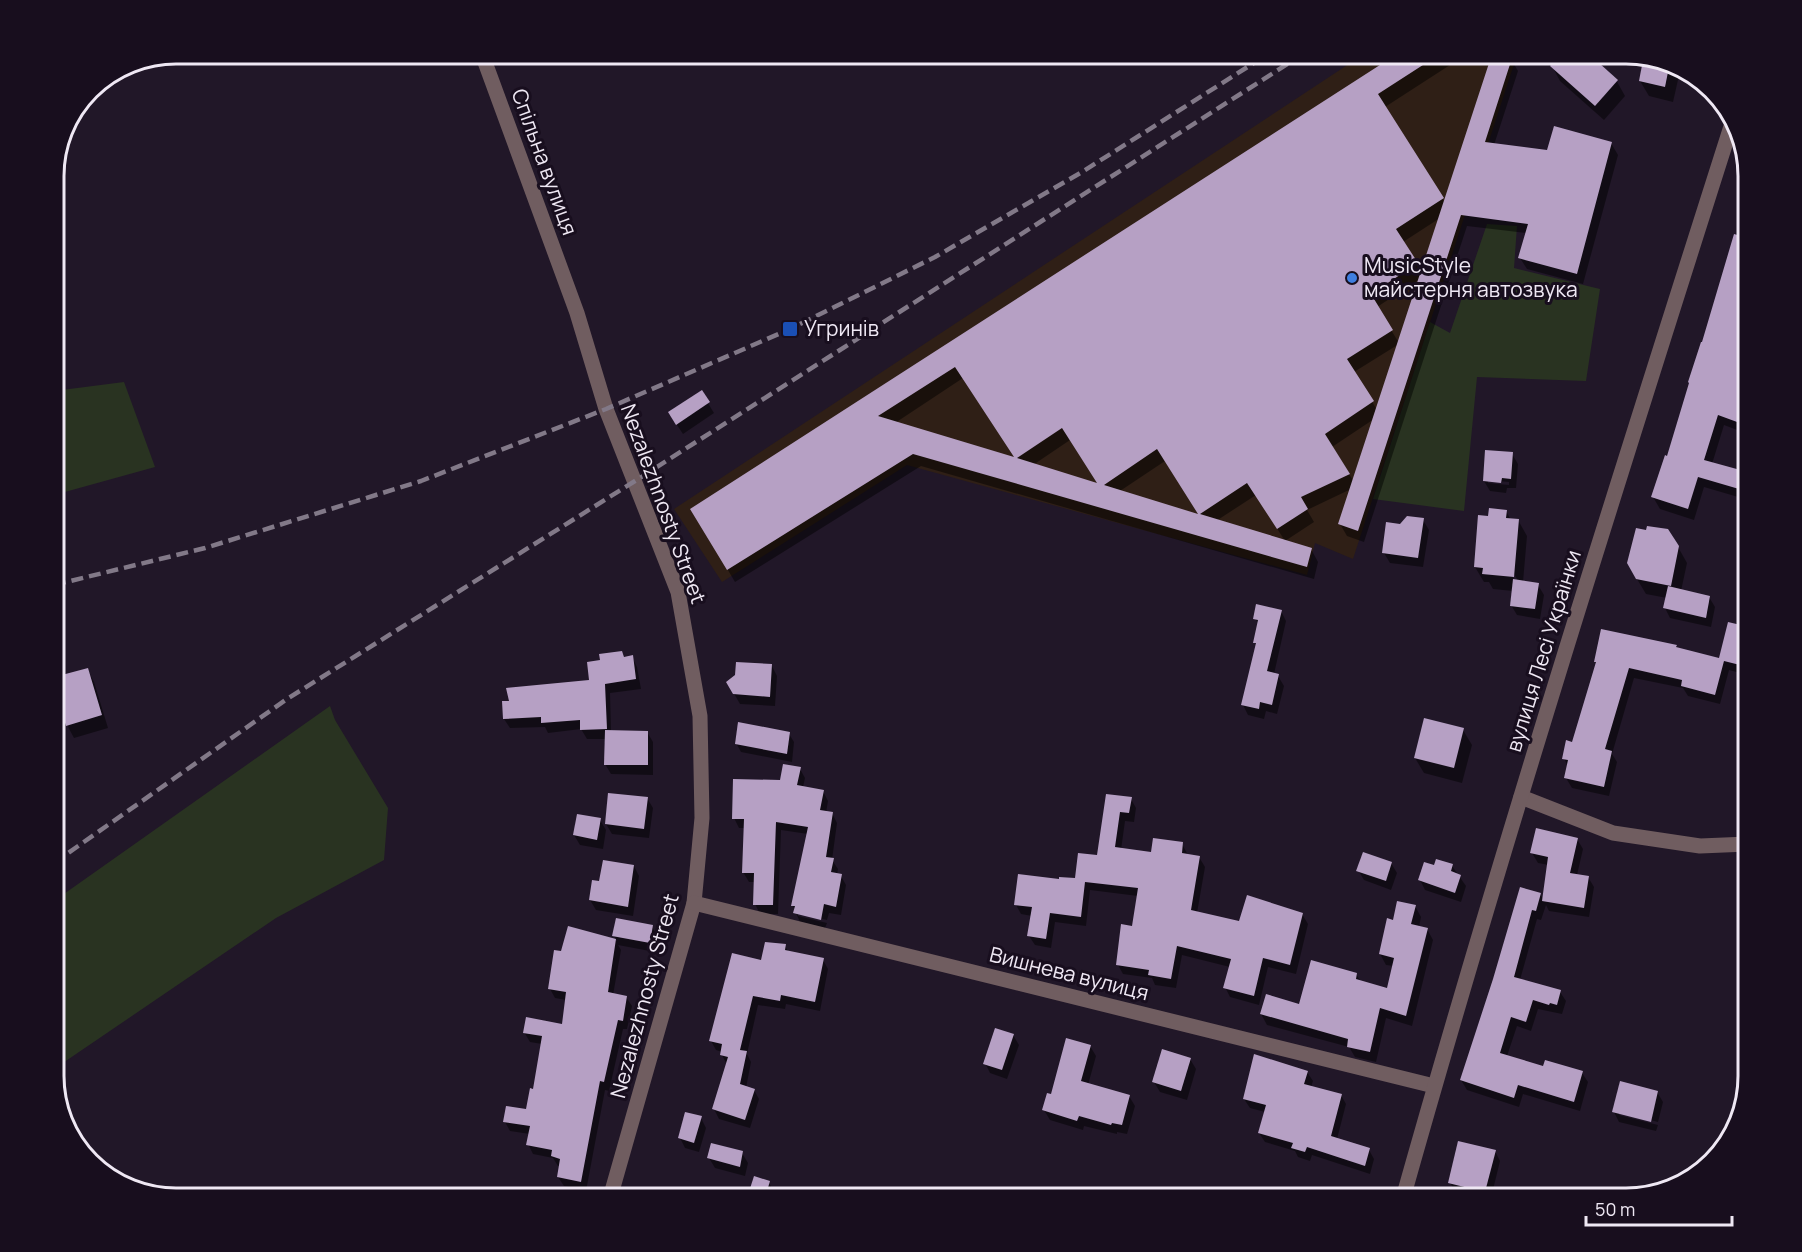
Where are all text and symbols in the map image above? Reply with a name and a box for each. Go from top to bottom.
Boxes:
street label: Спільна вулиця [506,85,584,239]
place label: MusicStyle майстерня автозвука [1364,251,1578,303]
marker: MusicStyle майстерня автозвука [1345,271,1359,285]
place label: Угринів [804,314,879,342]
marker: Угринів [781,320,799,338]
street label: Nezalezhnosty Street [615,400,713,607]
street label: вулиця Лесі Українки [1499,547,1587,755]
street label: Nezalezhnosty Street [603,891,685,1101]
street label: Вишнева вулиця [987,940,1152,1006]
scale bar [1586,1189,1732,1227]
text: 50 m [1595,1197,1635,1221]

